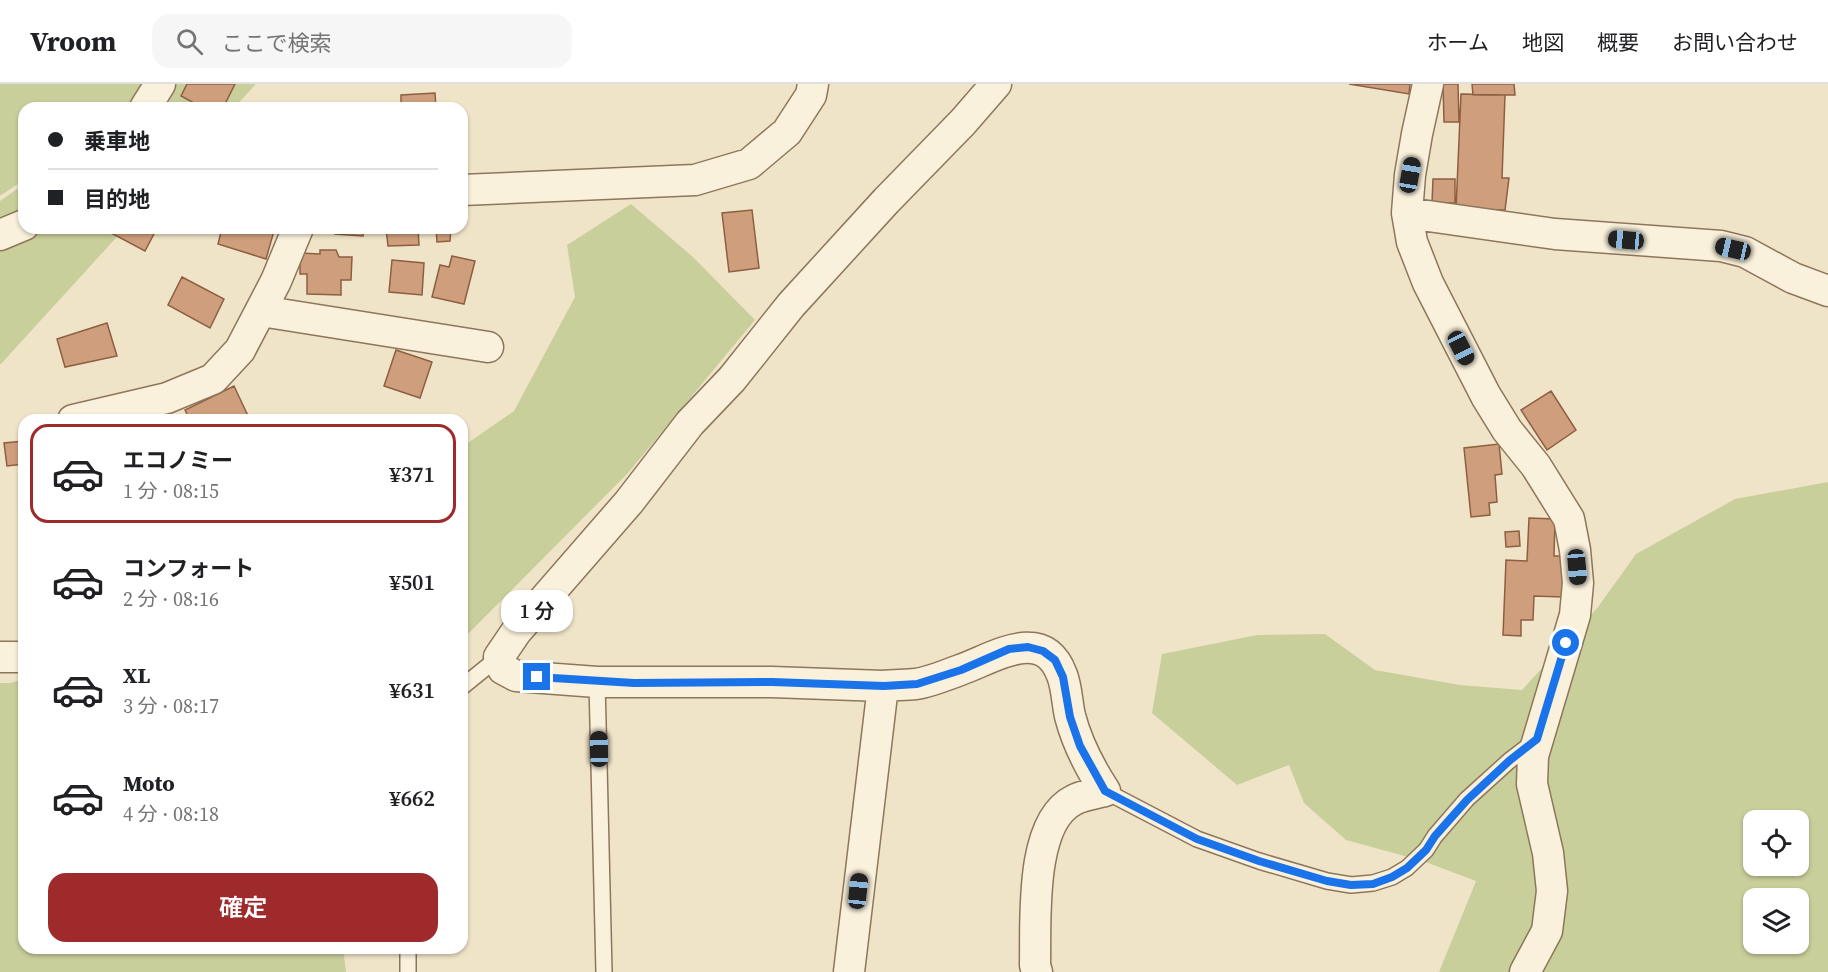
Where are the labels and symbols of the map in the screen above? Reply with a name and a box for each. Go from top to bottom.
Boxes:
car [1398,156,1422,194]
car [1607,229,1645,251]
car [1713,236,1753,262]
car [1445,328,1477,368]
car [1566,548,1588,586]
callout: 1 分 [501,590,573,632]
route start [1552,629,1579,656]
route end [523,663,550,690]
car [590,731,608,767]
car [847,872,869,910]

